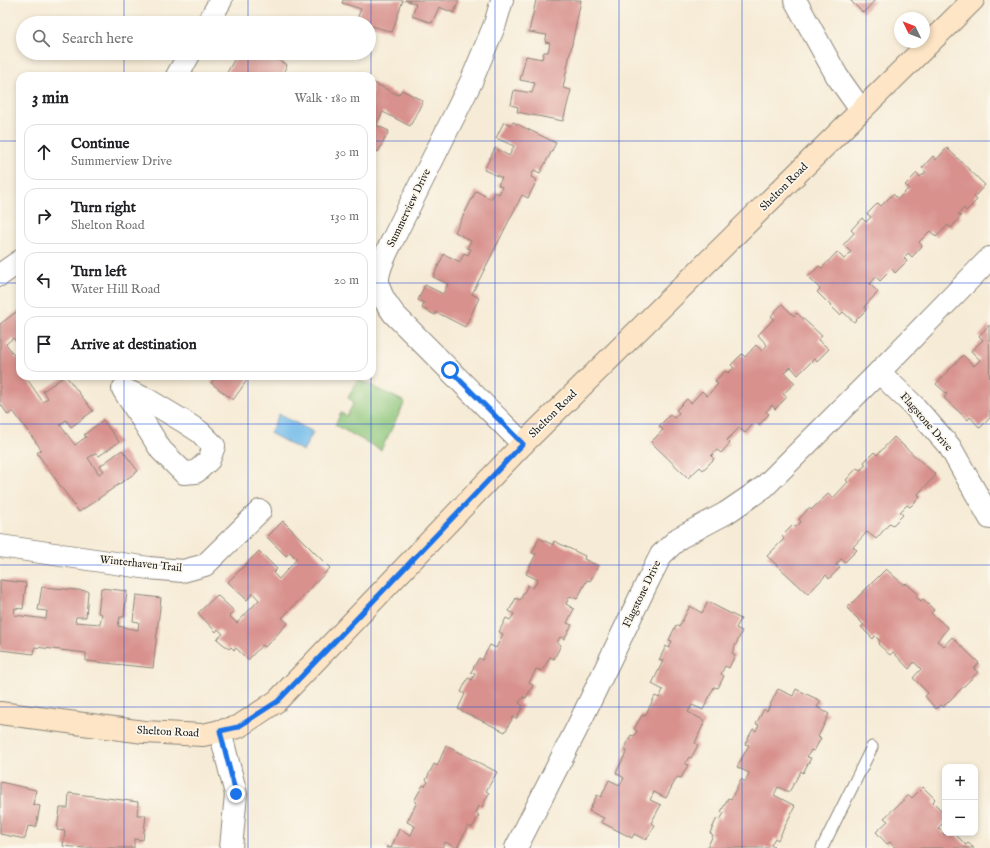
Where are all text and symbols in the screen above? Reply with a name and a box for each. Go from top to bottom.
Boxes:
north arrow [894,12,930,48]
search box [16,16,376,60]
icon: search [30,27,52,49]
text: Search here [62,29,133,48]
text: 3 min [32,88,69,109]
text: Walk · 180 m [295,90,360,107]
text: Continue [71,134,129,153]
icon: ahead [33,141,55,163]
text: 30 m [335,144,359,161]
text: Summerview Drive [71,153,172,170]
street label: Shelton Road [757,160,811,214]
street label: Summerview Drive [384,167,434,249]
text: Turn right [71,198,136,217]
icon: right [33,205,55,227]
text: 130 m [330,208,359,225]
text: Shelton Road [71,217,145,234]
text: Turn left [71,262,127,281]
icon: left [33,269,55,291]
text: 20 m [334,272,359,289]
text: Water Hill Road [71,281,160,298]
icon: arrive [33,333,55,355]
text: Arrive at destination [71,335,197,354]
route start [441,361,459,379]
street label: Shelton Road [526,387,580,441]
street label: Flagstone Drive [897,390,955,454]
street label: Winterhaven Trail [99,553,183,575]
street label: Flagstone Drive [620,558,664,630]
street label: Shelton Road [137,723,200,741]
map controls [942,764,978,836]
button: + [942,764,978,800]
route end [227,785,245,803]
button: − [942,800,978,836]

